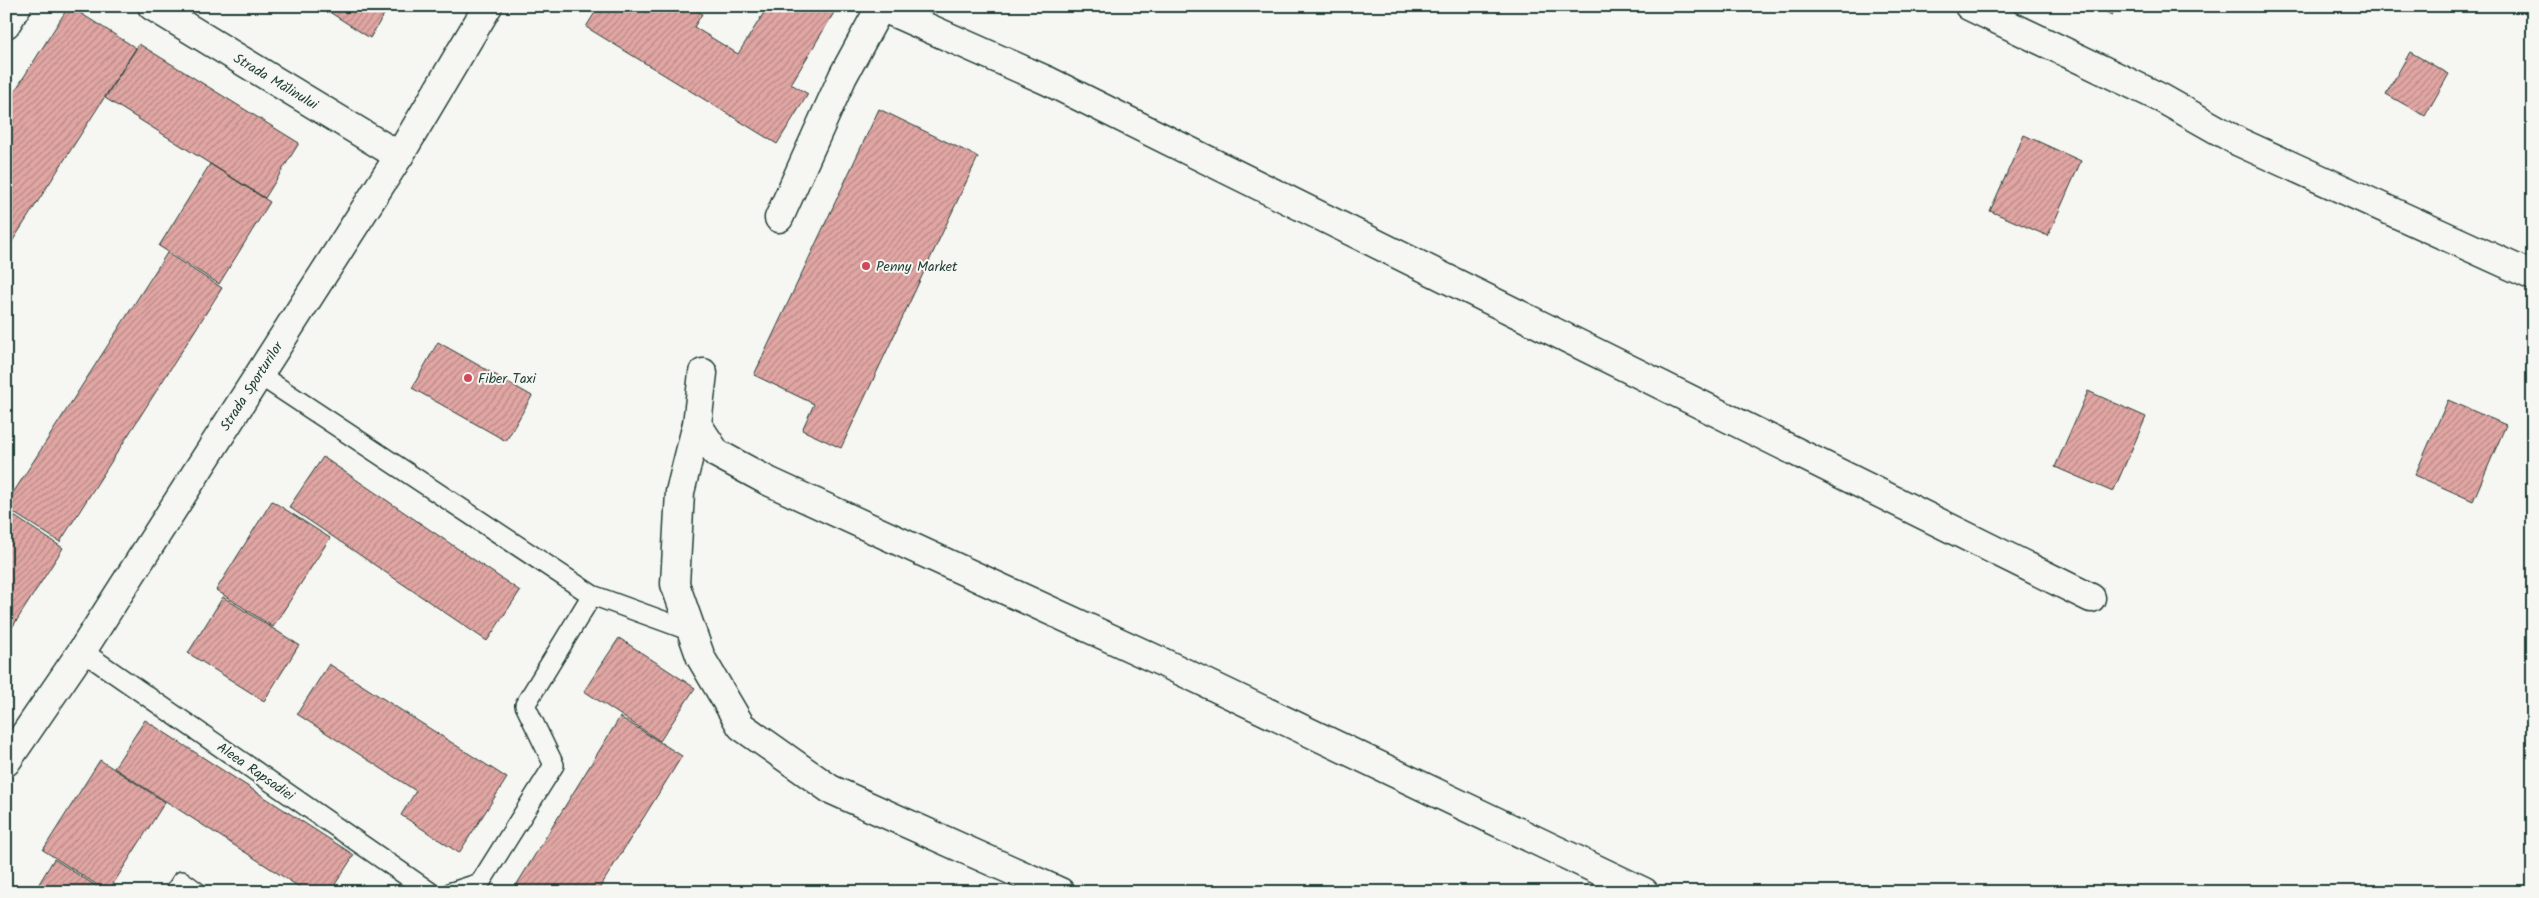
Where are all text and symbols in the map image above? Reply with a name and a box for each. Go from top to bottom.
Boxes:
street label: Strada Mălinului [229,48,323,116]
place label: Penny Market [876,256,958,278]
marker: Penny Market [860,260,872,272]
street label: Strada Sporturilor [215,336,290,436]
place label: Fiber Taxi [478,368,537,390]
marker: Fiber Taxi [462,372,474,384]
street label: Aleea Rapsodiei [212,737,299,807]

